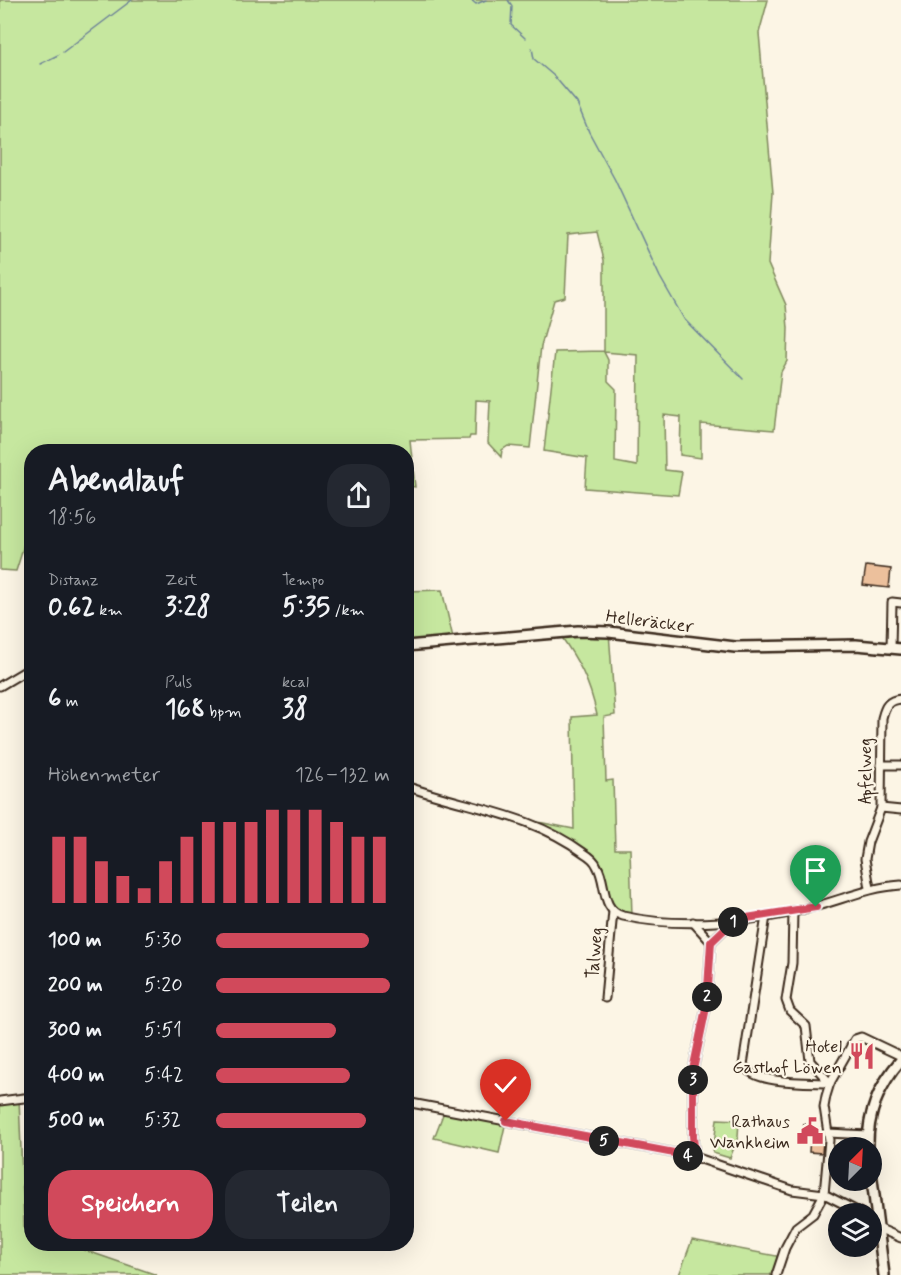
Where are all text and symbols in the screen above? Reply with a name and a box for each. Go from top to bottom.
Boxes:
text: Abendlauf [48,459,184,503]
button: share [327,464,390,527]
text: 18:56 [48,504,96,531]
text: Distanz [48,570,98,591]
text: Zeit [165,570,198,591]
text: Tempo [282,570,324,591]
text: 0.62 [48,591,95,625]
text: 3:28 [165,591,211,625]
text: 5:35 [282,591,330,625]
text: km [95,600,123,621]
text: /km [330,600,365,621]
street label: Helleräcker [604,605,696,639]
text: Puls [165,672,192,693]
text: kcal [282,672,309,693]
text: 6 [48,682,61,716]
text: m [61,691,78,712]
text: 168 [165,693,205,727]
text: 38 [282,693,308,727]
text: bpm [205,702,242,723]
street label: Apfelweg [854,738,879,804]
text: Höhenmeter [48,762,160,789]
text: 126–132 m [295,762,390,789]
pin [790,845,841,907]
icon: arrive [799,854,832,887]
pin: 1 [718,907,748,937]
text: 1 [729,911,737,932]
street label: Talweg [581,926,609,980]
text: 100 m [48,927,102,954]
text: 5:30 [144,927,182,954]
text: 200 m [48,972,103,999]
text: 5:20 [144,972,183,999]
pin: 2 [692,982,722,1012]
text: 2 [703,986,711,1007]
text: 300 m [48,1017,102,1044]
text: 5:51 [144,1017,182,1044]
place label: Hotel Gasthof Löwen [732,1035,842,1080]
restaurant icon: Hotel Gasthof Löwen [847,1041,877,1071]
pin [480,1059,531,1121]
text: 400 m [48,1062,104,1089]
text: 5:42 [144,1062,184,1089]
pin: 3 [678,1065,708,1095]
icon: check [489,1068,522,1101]
text: 3 [689,1069,697,1090]
text: 500 m [48,1107,105,1134]
text: 5:32 [144,1107,181,1134]
place label: Rathaus Wankheim [710,1110,790,1155]
public building icon: Rathaus Wankheim [795,1116,825,1146]
pin: 5 [589,1126,619,1156]
text: 5 [599,1130,609,1151]
north arrow [828,1137,882,1191]
map controls [828,1137,882,1257]
pin: 4 [673,1141,703,1171]
text: 4 [683,1145,693,1166]
button: Speichern [48,1170,213,1239]
button: Teilen [225,1170,390,1239]
button: layers [828,1203,882,1257]

